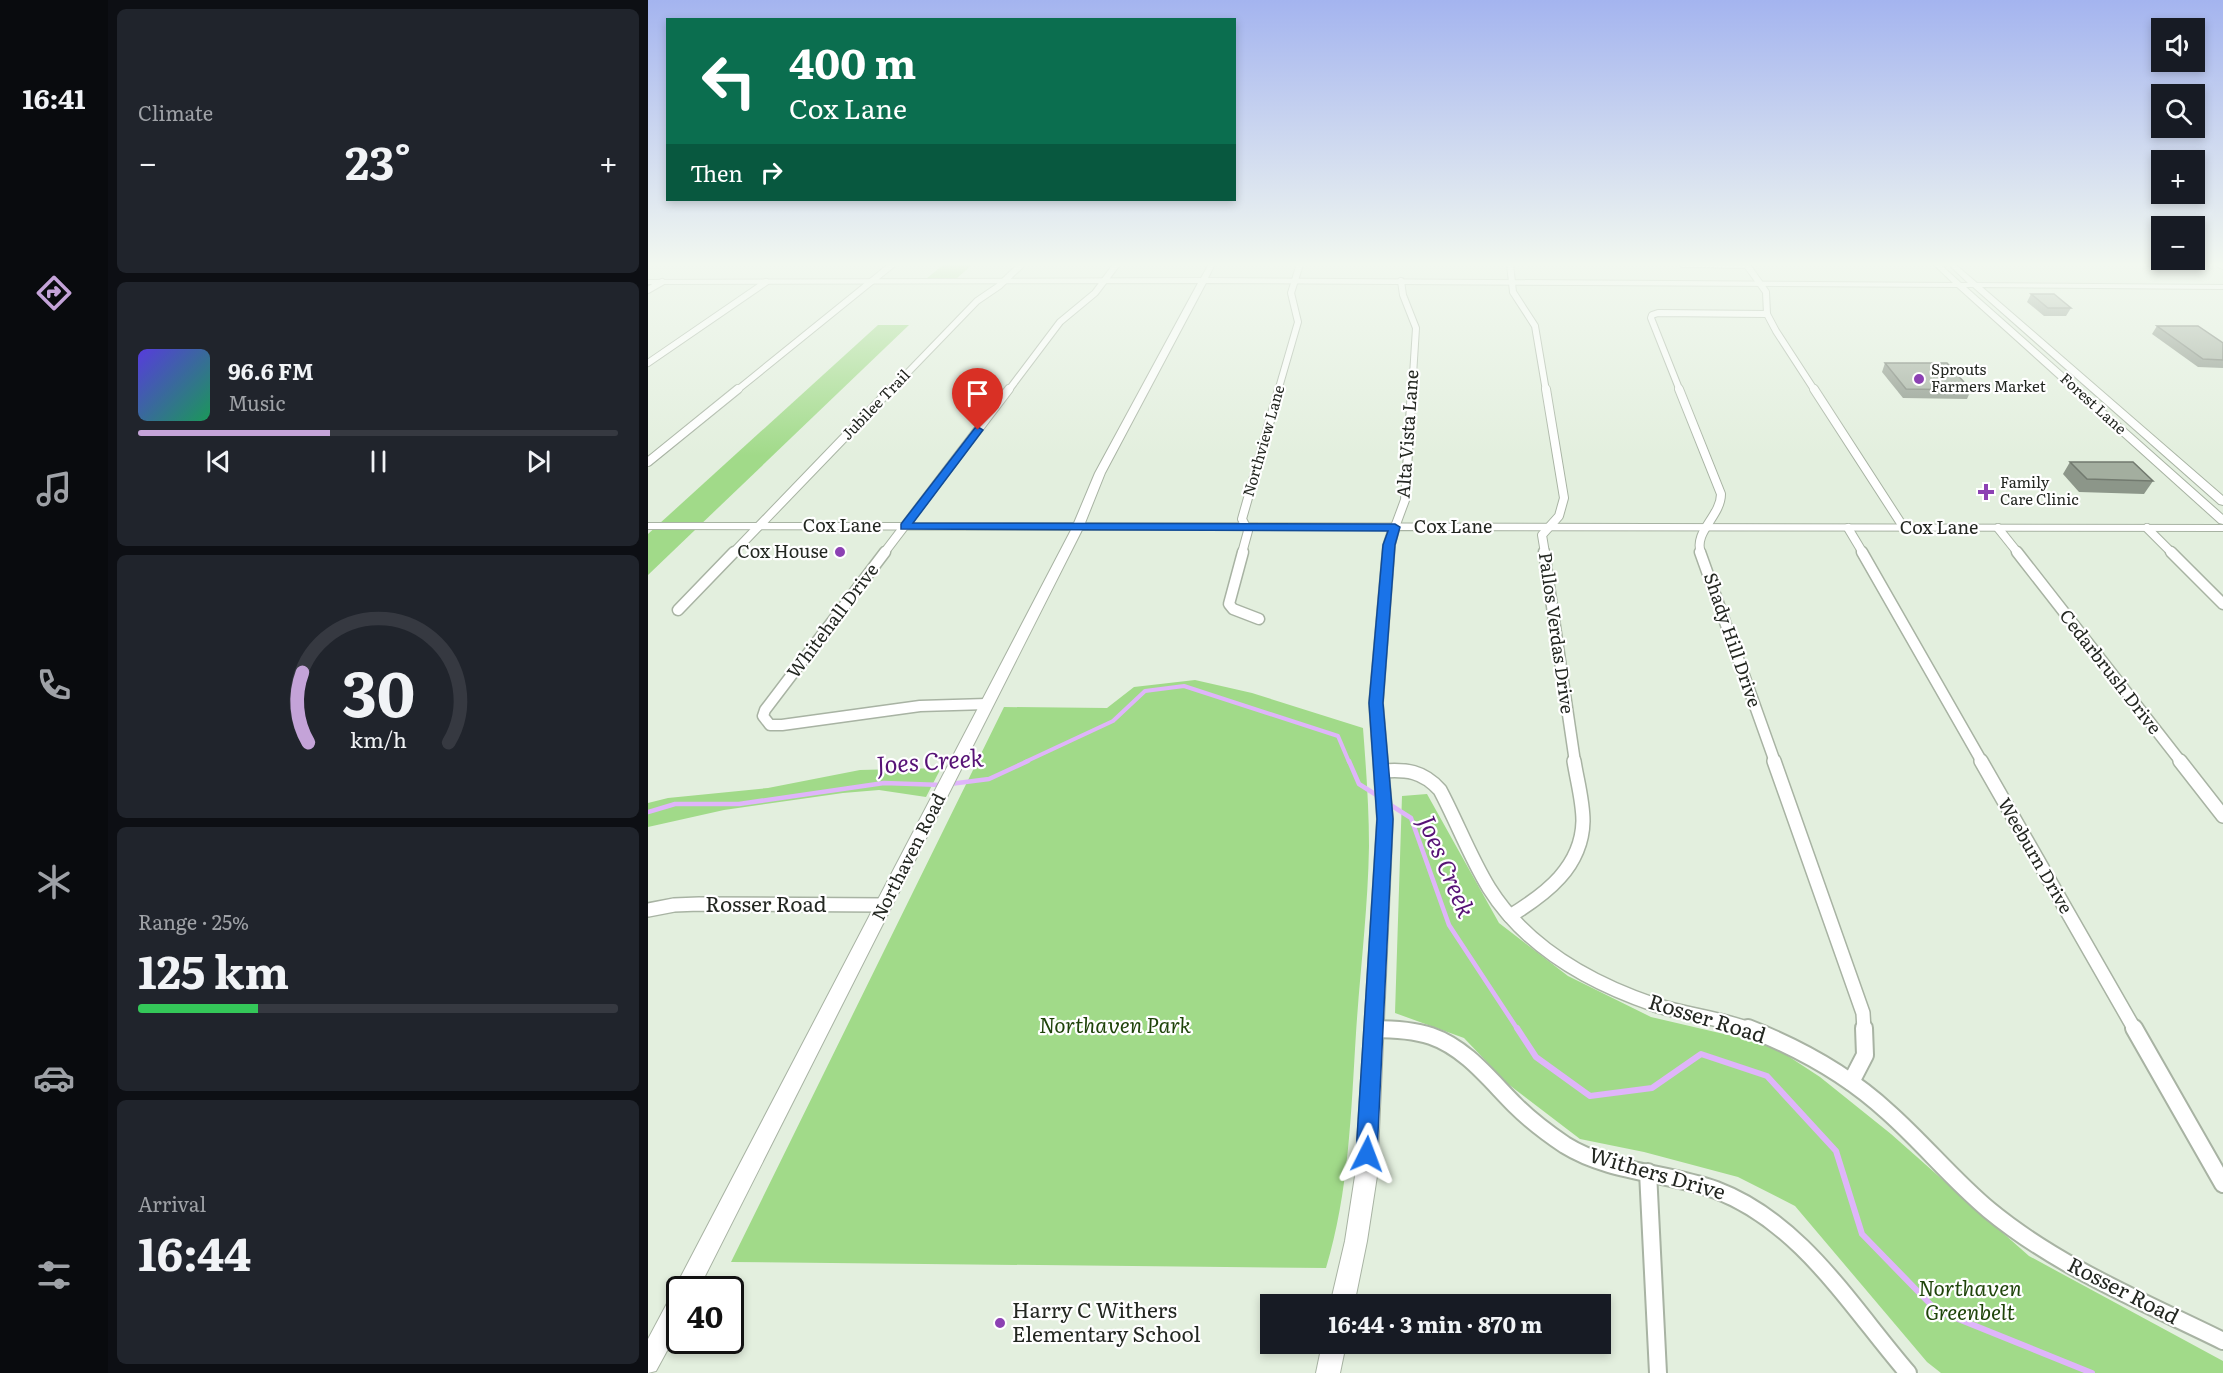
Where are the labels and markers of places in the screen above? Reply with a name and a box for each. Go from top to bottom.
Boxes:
place label: Sprouts Farmers Market [1931,357,2046,397]
pin [952,368,1003,430]
marker: Sprouts Farmers Market [1912,372,1926,386]
place label: Family Care Clinic [2000,470,2079,510]
marker: Family Care Clinic [1977,483,1995,501]
place label: Cox House [737,537,828,564]
marker: Cox House [833,545,847,559]
place label: Harry C Withers Elementary School [1012,1293,1201,1348]
marker: Harry C Withers Elementary School [993,1316,1007,1330]

